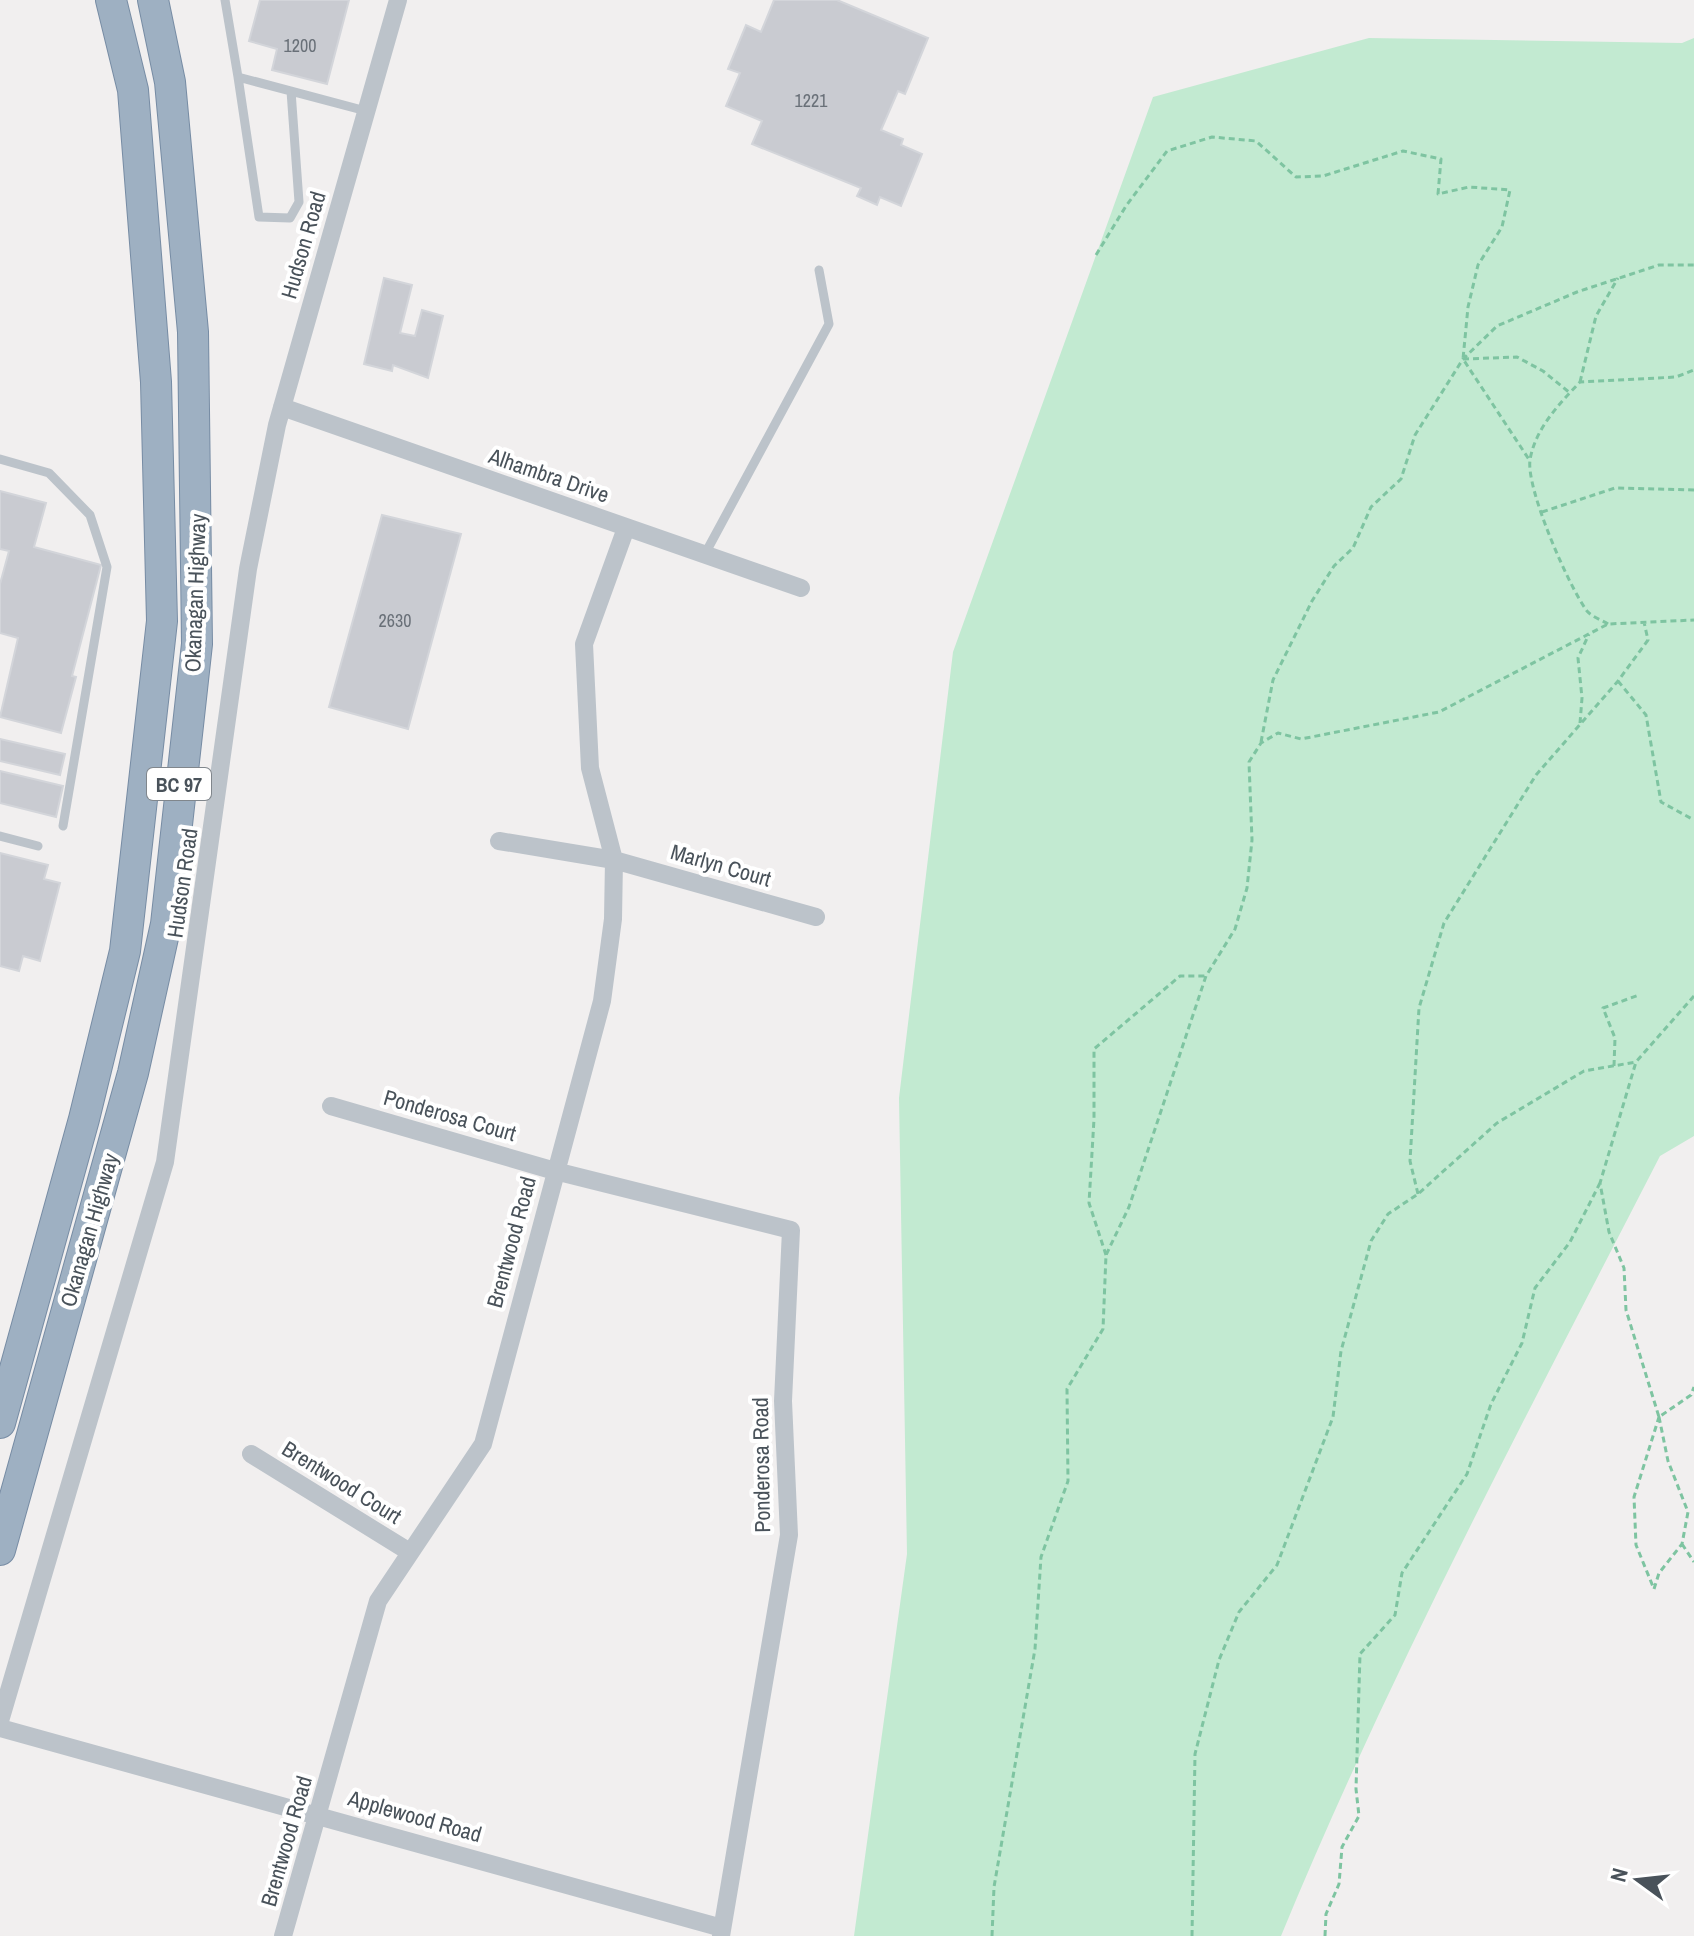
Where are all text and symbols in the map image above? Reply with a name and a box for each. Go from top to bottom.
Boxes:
house number: 1200 [284,33,316,58]
house number: 1221 [795,88,828,113]
street label: Hudson Road [273,188,333,302]
street label: Alhambra Drive [484,440,613,510]
street label: Okanagan Highway [177,513,213,673]
house number: 2630 [379,608,411,633]
road number: BC 97 [147,768,211,800]
street label: Hudson Road [159,826,205,940]
street label: Marlyn Court [667,836,775,894]
street label: Ponderosa Court [380,1082,520,1148]
street label: Okanagan Highway [53,1150,125,1310]
street label: Brentwood Road [479,1173,543,1311]
street label: Ponderosa Road [745,1397,777,1533]
street label: Brentwood Court [277,1433,407,1531]
street label: Brentwood Road [253,1772,319,1910]
street label: Applewood Road [344,1782,485,1849]
north arrow [1598,1840,1678,1920]
text: N [1603,1865,1635,1885]

